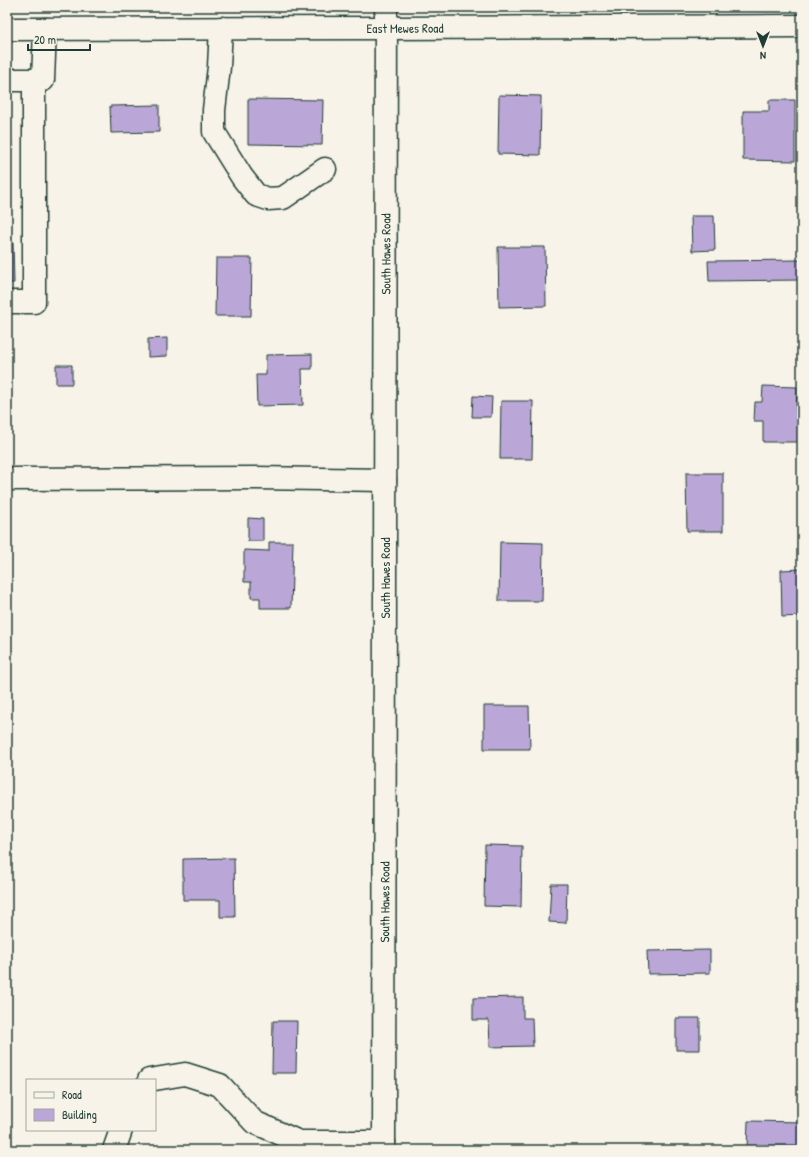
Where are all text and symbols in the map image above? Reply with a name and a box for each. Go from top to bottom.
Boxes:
street label: East Mewes Road [367,19,443,37]
scale bar [28,26,90,52]
north arrow [743,26,783,66]
text: 20 m [34,31,56,48]
text: N [760,49,766,63]
street label: South Hawes Road [376,213,395,295]
street label: South Hawes Road [376,537,394,619]
street label: South Hawes Road [375,861,394,943]
legend [26,1079,156,1131]
text: Road [62,1086,82,1103]
text: Building [62,1106,97,1123]

